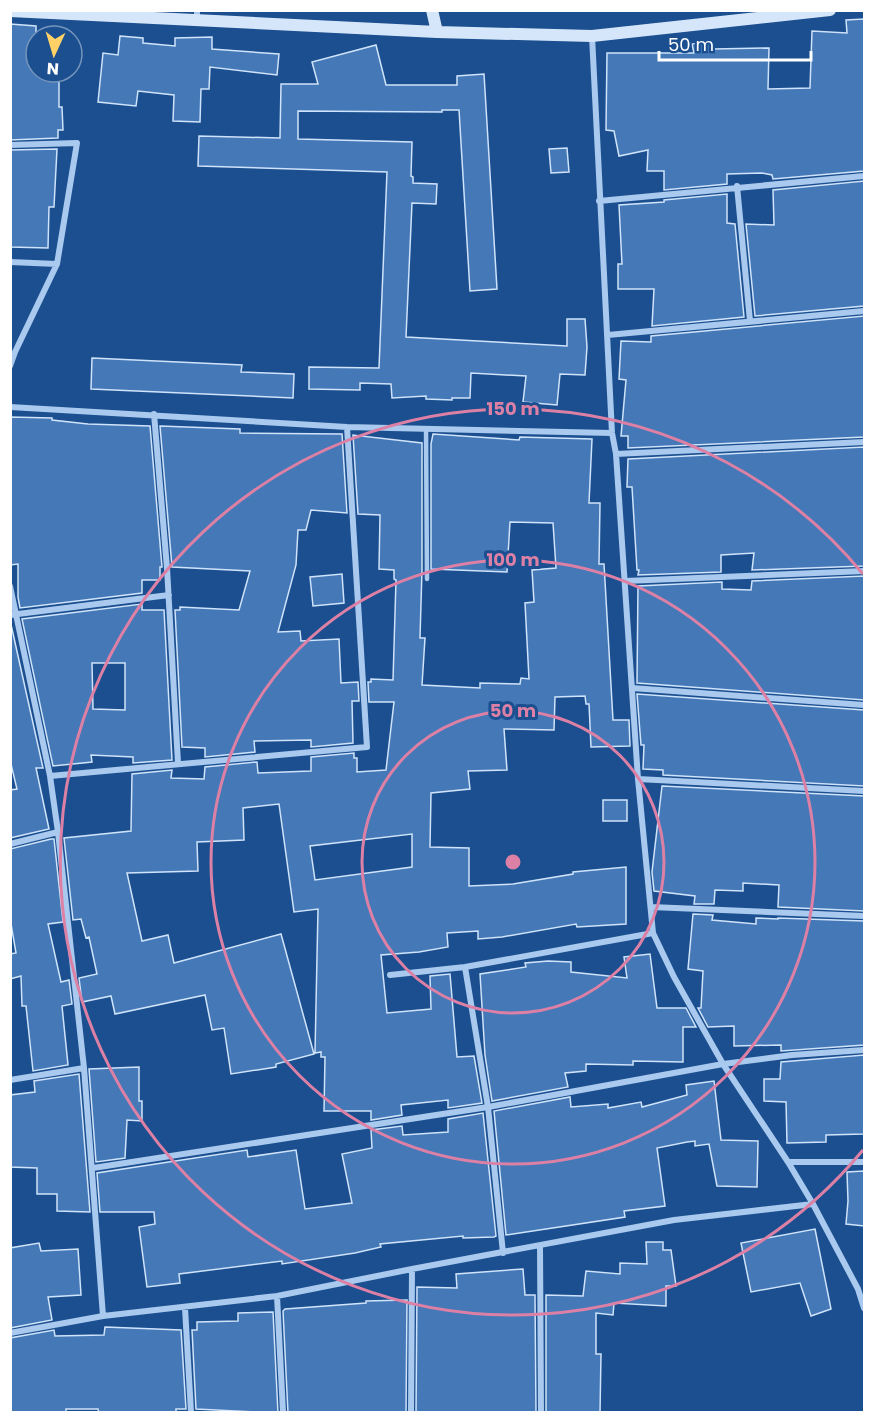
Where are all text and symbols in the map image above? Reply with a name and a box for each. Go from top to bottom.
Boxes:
north arrow [24,24,84,84]
scale bar [659,24,810,62]
text: 50 m [668,32,714,57]
text: N [46,57,60,80]
text: 150 m [486,396,540,421]
text: 100 m [486,547,540,572]
text: 50 m [490,698,536,723]
centre of rings [503,852,523,872]

